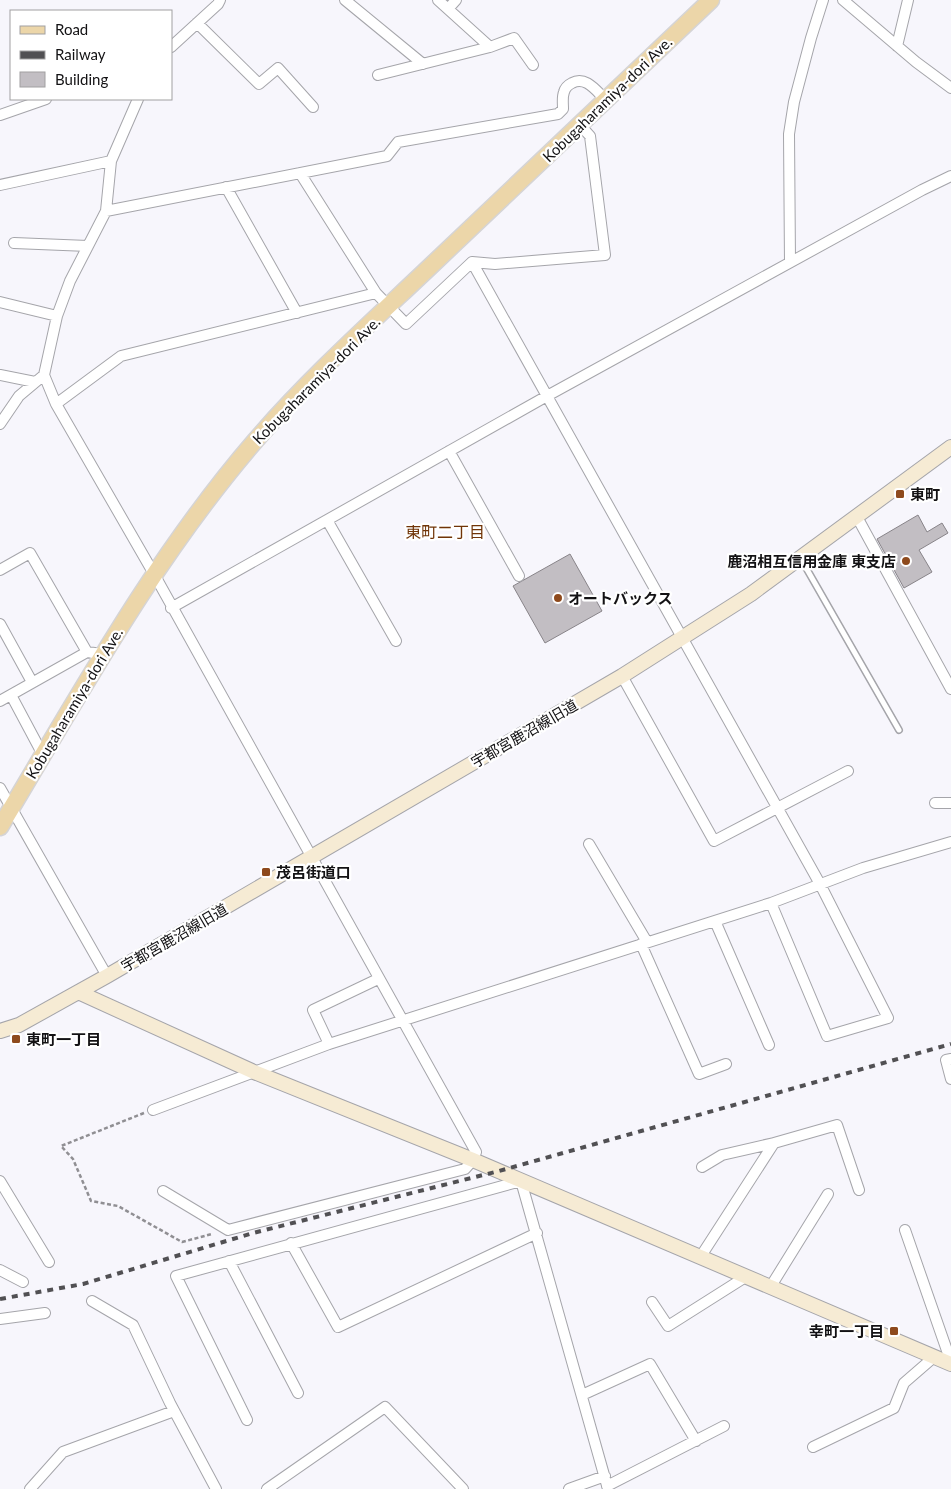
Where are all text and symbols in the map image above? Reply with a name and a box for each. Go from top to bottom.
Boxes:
legend [10,10,172,100]
text: Road [55,20,88,38]
street label: Kobugaharamiya-dori Ave. [539,32,675,166]
text: Railway [55,45,106,63]
text: Building [55,70,108,88]
street label: Kobugaharamiya-dori Ave. [249,313,383,447]
place label: 東町 [910,485,940,503]
marker: 東町 [894,488,906,500]
district label: 東町二丁目 [405,522,485,541]
place label: 鹿沼相互信用金庫 東支店 [727,552,896,570]
marker: 鹿沼相互信用金庫 東支店 [900,555,912,567]
place label: オートバックス [568,589,673,607]
marker: オートバックス [552,592,564,604]
street label: Kobugaharamiya-dori Ave. [22,624,126,782]
street label: 宇都宮鹿沼線旧道 [468,695,580,771]
place label: 茂呂街道口 [276,863,351,881]
marker: 茂呂街道口 [260,866,272,878]
street label: 宇都宮鹿沼線旧道 [118,899,230,975]
place label: 東町一丁目 [26,1030,101,1048]
marker: 東町一丁目 [10,1033,22,1045]
place label: 幸町一丁目 [809,1322,884,1340]
marker: 幸町一丁目 [888,1325,900,1337]

